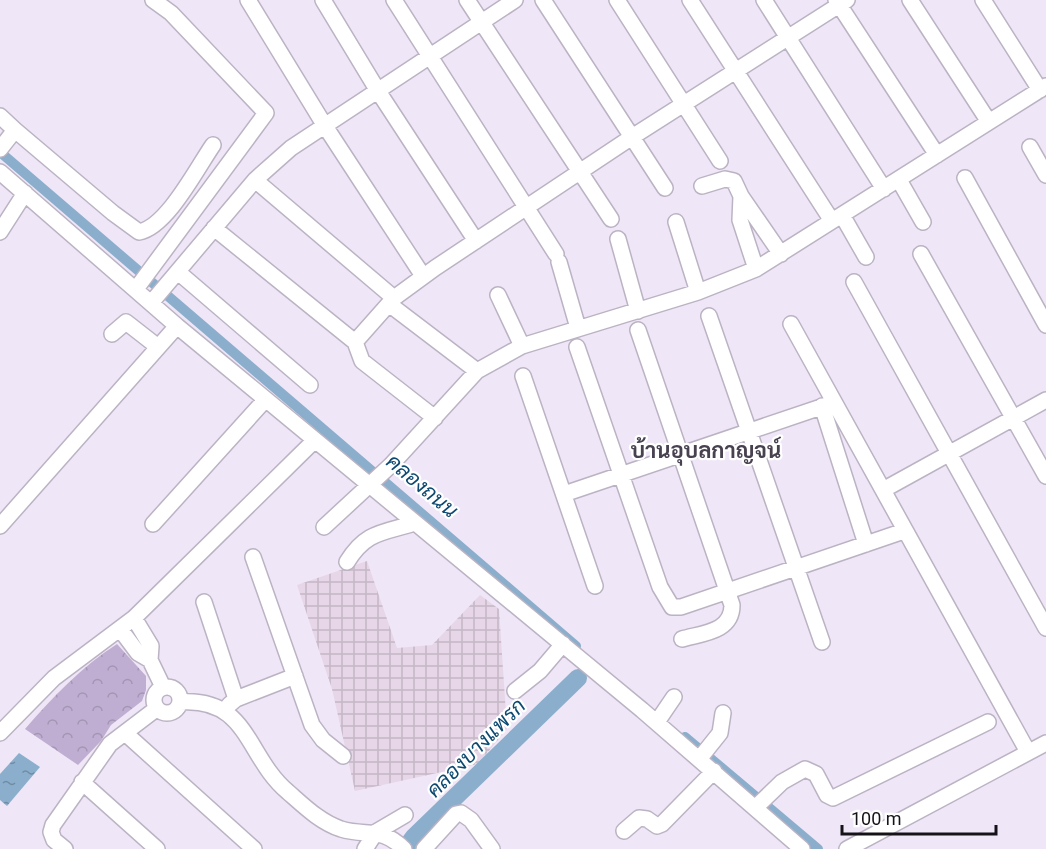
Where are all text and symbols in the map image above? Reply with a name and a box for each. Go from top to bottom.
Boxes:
district label: บ้านอุบลกาญจน์ [631,436,782,466]
water label: คลองถนน [381,449,463,523]
water label: คลองบางแพรก [422,694,530,802]
scale bar [842,798,996,836]
text: 100 m [851,808,902,829]

